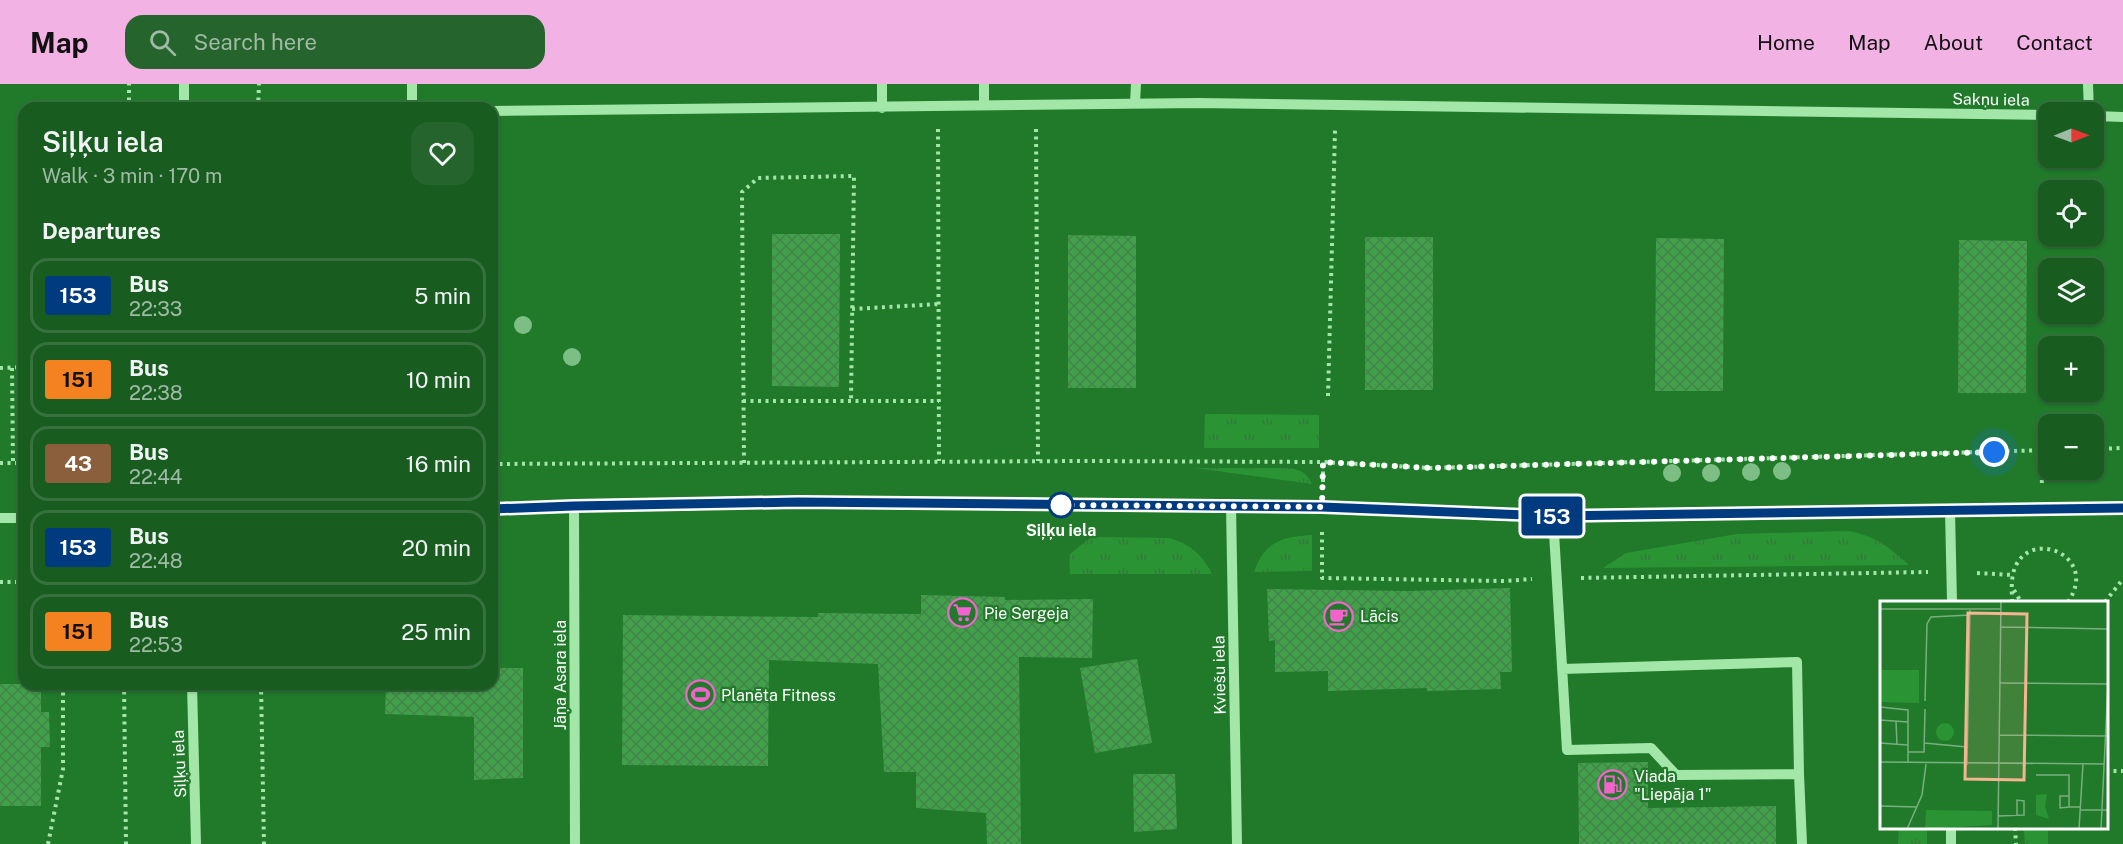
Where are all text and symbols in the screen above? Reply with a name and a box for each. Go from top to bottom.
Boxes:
search box [125,15,545,69]
text: Map [30,26,89,59]
icon: search [146,26,179,59]
text: Search here [194,29,317,55]
text: Home [1757,30,1815,55]
text: Map [1848,30,1891,55]
text: About [1924,30,1983,55]
text: Contact [2016,30,2093,55]
street label: Sakņu iela [1952,89,2030,110]
north arrow [2038,102,2104,168]
map controls [2038,102,2104,480]
button: heart [411,122,474,185]
text: Siļķu iela [42,125,164,158]
text: Walk · 3 min · 170 m [42,164,222,188]
button: locate [2038,180,2104,246]
text: Departures [42,218,161,244]
button: layers [2038,258,2104,324]
text: Bus [129,271,169,297]
text: 153 [59,283,97,308]
text: 5 min [414,283,471,309]
text: 22:33 [129,297,182,321]
button: + [2038,336,2104,402]
text: Bus [129,355,169,381]
text: 151 [62,367,94,392]
text: 10 min [406,367,471,393]
text: 22:38 [129,381,183,405]
button: − [2038,414,2104,480]
your location [1979,437,2009,467]
text: Bus [129,439,169,465]
text: 43 [64,451,92,476]
text: 16 min [406,451,471,477]
text: 22:44 [129,465,182,489]
marker: Siļķu iela [1048,492,1074,518]
line badge: 153 [1518,496,1586,536]
text: 153 [1533,504,1571,529]
place label: Siļķu iela [1026,521,1096,540]
text: Bus [129,523,169,549]
text: 153 [59,535,97,560]
text: 20 min [402,535,471,561]
text: 22:48 [129,549,183,573]
supermarket icon: Pie Sergeja [947,597,979,629]
cafe icon: Lācis [1323,600,1355,632]
inset map [1880,601,2108,829]
place label: Pie Sergeja [984,604,1069,623]
text: Bus [129,607,169,633]
place label: Lācis [1360,607,1398,626]
text: 151 [62,619,94,644]
text: 25 min [401,619,471,645]
street label: Jāņa Asara iela [551,620,570,730]
text: 22:53 [129,633,183,657]
street label: Kviešu iela [1209,635,1230,715]
sports icon: Planēta Fitness [684,679,716,711]
place label: Planēta Fitness [721,686,836,705]
street label: Siļķu iela [169,730,190,798]
place label: Viada "Liepāja 1" [1634,767,1712,804]
fuel station icon: Viada "Liepāja 1" [1597,769,1629,801]

